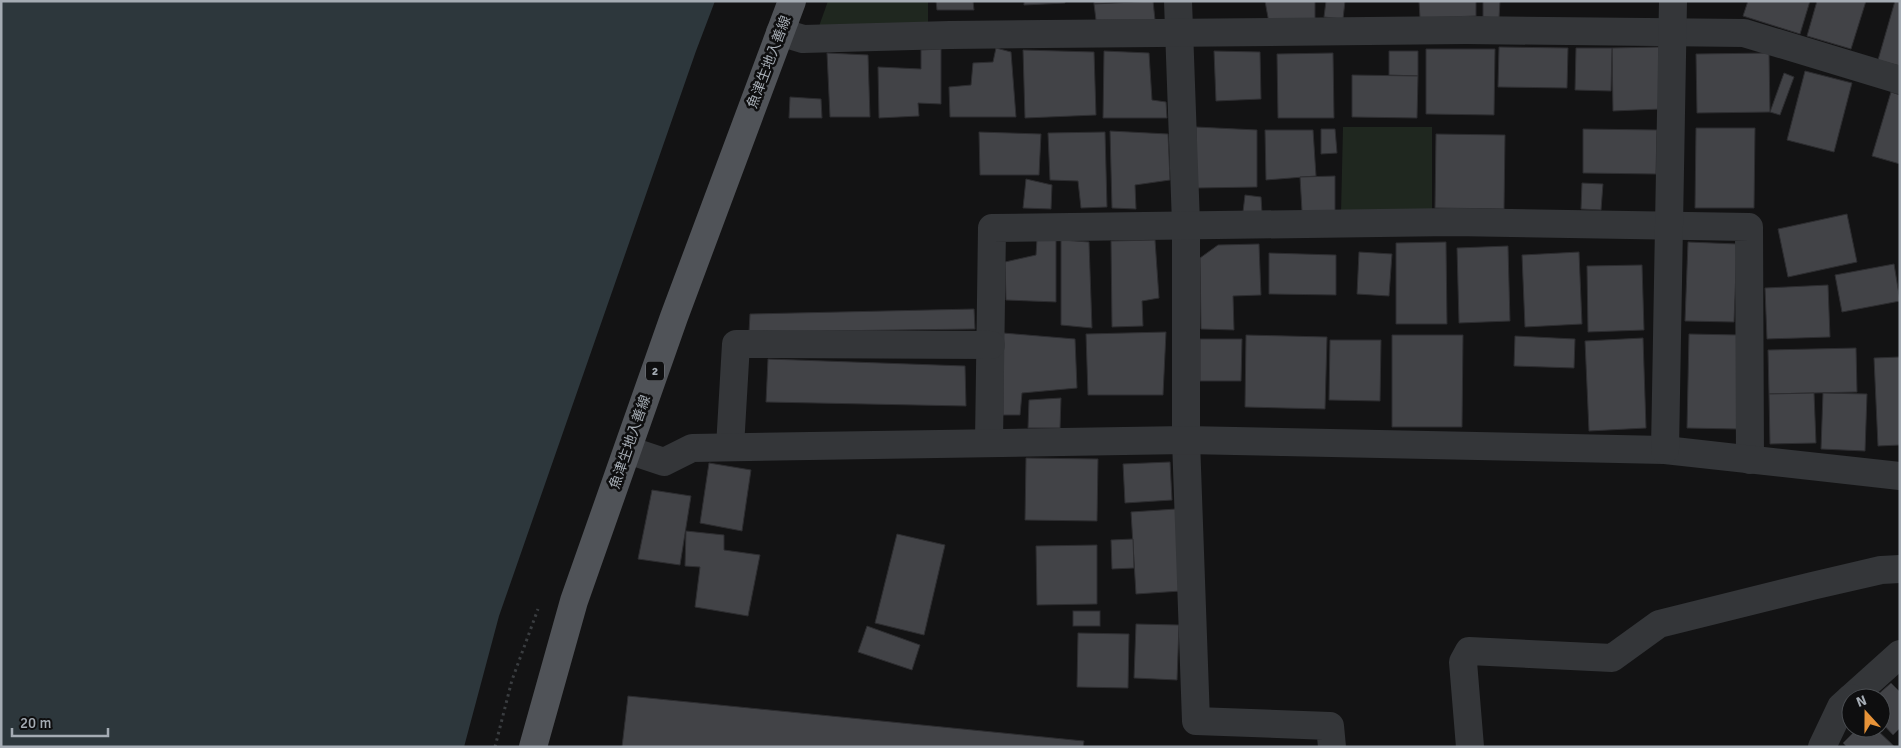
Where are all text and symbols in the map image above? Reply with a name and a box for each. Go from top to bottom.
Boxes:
street label: 魚津生地入善線 [744,13,794,111]
road number: 2 [646,362,664,381]
street label: 魚津生地入善線 [606,393,654,491]
north arrow [1841,688,1891,738]
text: N [1854,692,1869,711]
scale bar [12,706,109,738]
text: 20 m [20,714,51,732]

